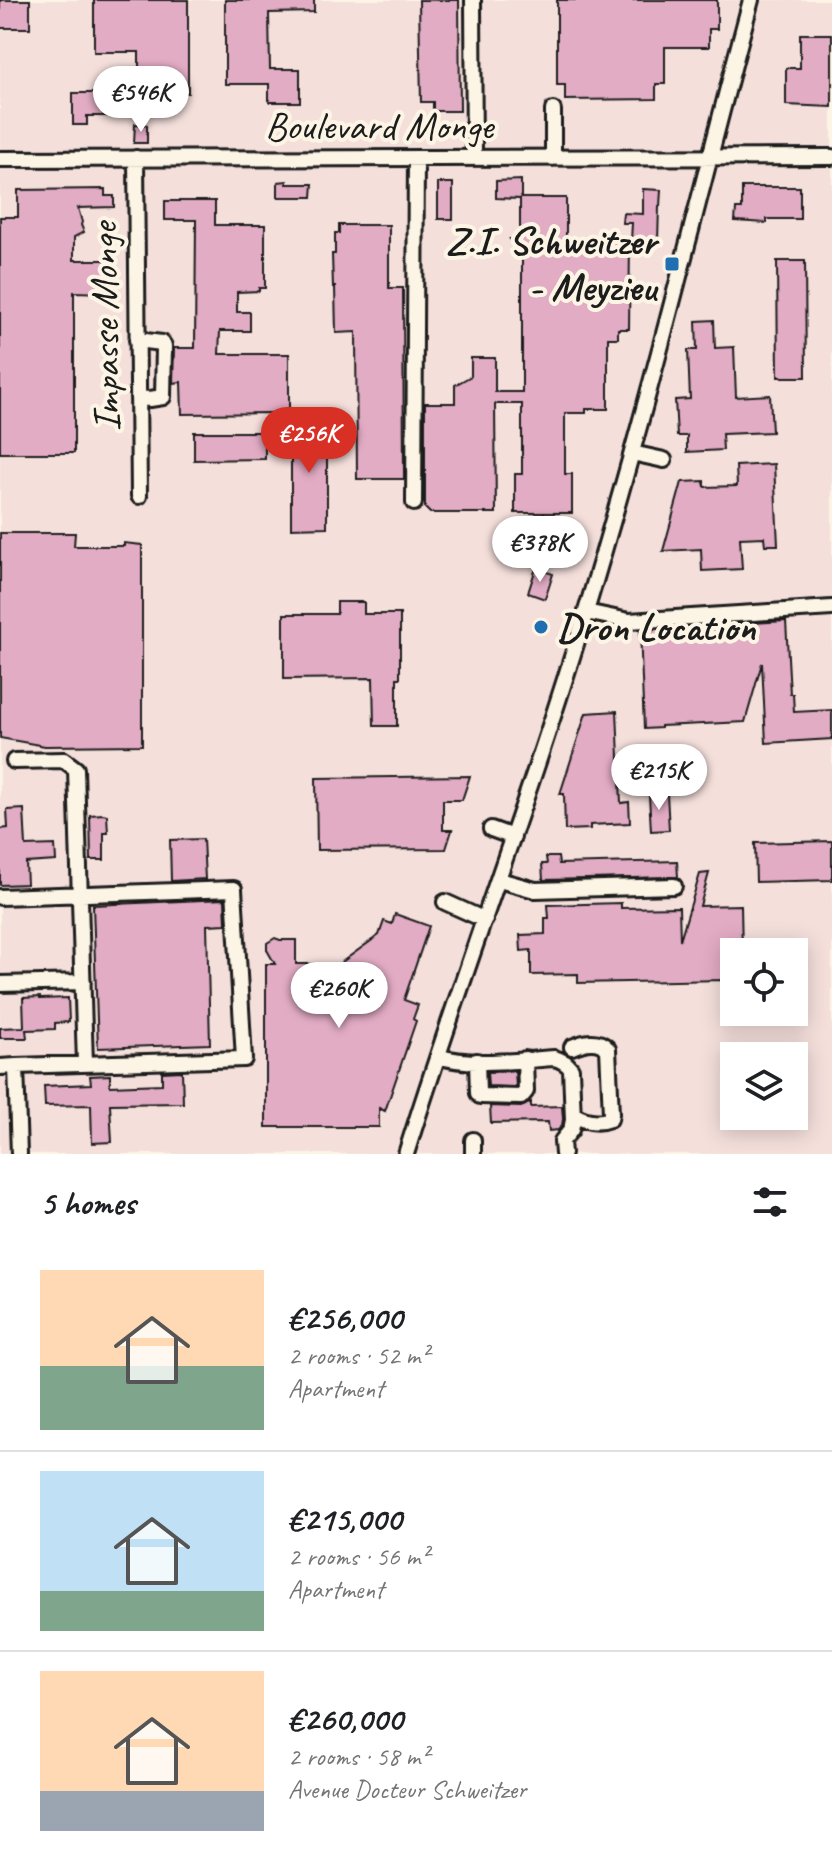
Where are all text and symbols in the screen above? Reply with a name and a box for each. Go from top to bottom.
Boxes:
pin: €546K [85,66,197,134]
text: €546K [111,75,171,108]
street label: Boulevard Monge [265,101,496,151]
place label: Z.I. Schweitzer - Meyzieu [446,216,661,312]
street label: Impasse Monge [78,219,132,432]
marker: Z.I. Schweitzer - Meyzieu [663,255,681,273]
pin: €256K [253,407,365,475]
text: €256K [279,416,339,449]
pin: €378K [484,516,596,584]
text: €378K [510,525,570,558]
place label: Dron Location [557,602,756,652]
marker: Dron Location [532,618,550,636]
pin: €215K [603,744,715,812]
text: €215K [629,753,689,786]
map controls [720,938,808,1130]
button: locate [720,938,808,1026]
pin: €260K [283,962,395,1030]
text: €260K [309,971,369,1004]
button: layers [720,1042,808,1130]
icon: filters [748,1180,792,1224]
text: 5 homes [40,1181,135,1224]
text: €256,000 [288,1296,402,1339]
icon: home [104,1302,200,1398]
text: 2 rooms · 52 m² [288,1339,429,1372]
text: Apartment [288,1372,384,1405]
text: €215,000 [288,1497,401,1540]
icon: home [104,1503,200,1599]
text: 2 rooms · 56 m² [288,1540,429,1573]
text: Apartment [288,1573,384,1606]
text: €260,000 [288,1697,403,1740]
icon: home [104,1703,200,1799]
text: 2 rooms · 58 m² [288,1740,429,1773]
text: Avenue Docteur Schweitzer [288,1773,526,1806]

